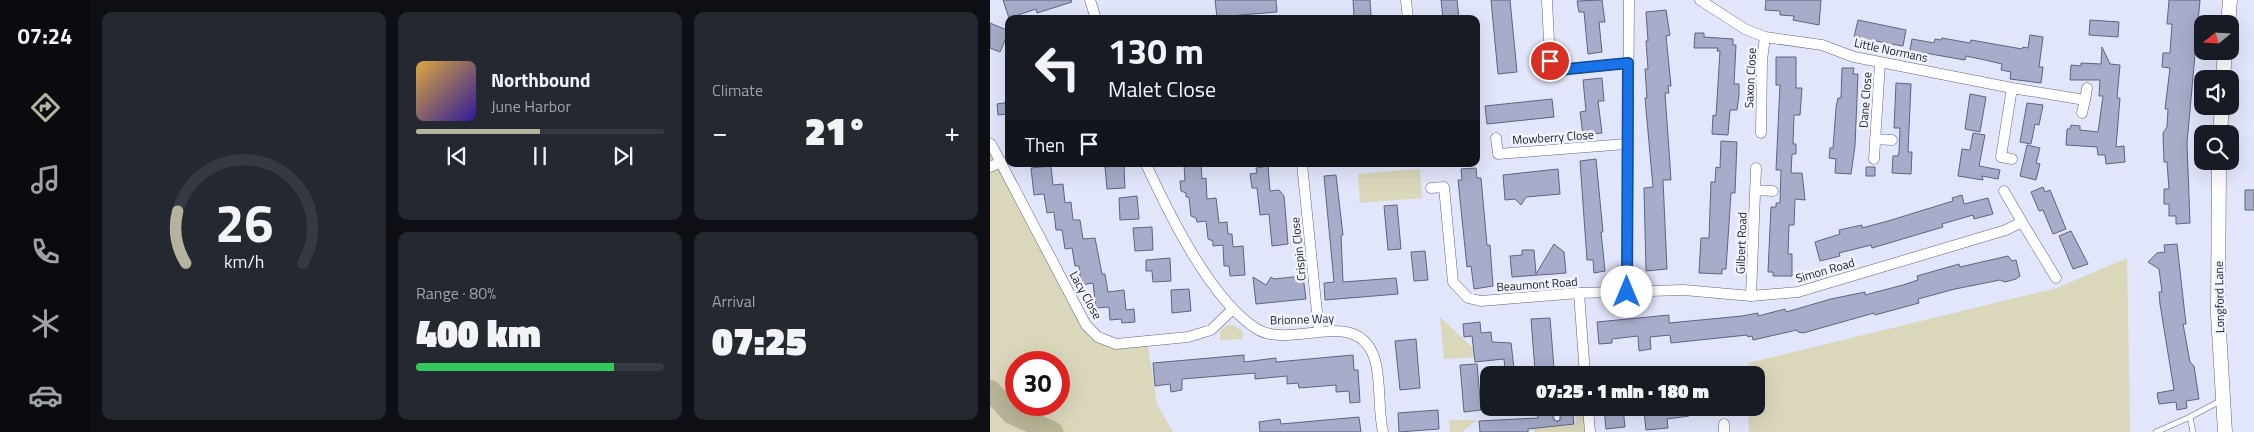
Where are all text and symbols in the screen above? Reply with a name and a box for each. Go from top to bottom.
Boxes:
north arrow [2194,15,2239,60]
map controls [2194,15,2239,170]
text: 07:24 [18,19,72,53]
text: 130 m [1108,24,1204,78]
street label: Little Normans [1852,33,1930,67]
icon: left [1025,35,1090,100]
pin [1529,40,1571,82]
icon: arrive [1536,47,1564,75]
street label: Saxon Close [1739,47,1761,109]
text: Northbound [491,65,591,94]
button: sound [2194,70,2239,115]
street label: Dane Close [1854,71,1876,129]
text: Malet Close [1108,72,1216,106]
text: Climate [712,78,763,102]
icon: directions [28,90,63,125]
text: June Harbor [491,94,571,118]
text: 21° [805,102,867,160]
text: − [712,110,728,153]
text: + [944,110,960,153]
street label: Mowberry Close [1512,125,1594,149]
button: search [2194,125,2239,170]
text: Then [1025,130,1065,159]
icon: arrive [1075,130,1103,158]
icon: previous [443,142,471,170]
icon: pause [526,142,554,170]
icon: next [609,142,637,170]
icon: music [28,162,63,197]
text: 26 [215,183,273,262]
street label: Gilbert Road [1730,212,1752,274]
street label: Crispin Close [1285,216,1311,282]
icon: phone [28,234,63,269]
text: km/h [224,248,264,275]
street label: Simon Road [1793,253,1857,287]
street label: Longford Lane [2209,261,2229,333]
position arrow [1600,265,1652,317]
street label: Lacy Close [1065,267,1107,323]
street label: Beaumont Road [1496,272,1578,296]
text: Range · 80% [416,281,496,305]
text: Arrival [712,289,755,313]
text: 400 km [416,304,541,362]
icon: climate [28,306,63,341]
street label: Brionne Way [1270,308,1335,330]
text: 07:25 [712,312,807,370]
speed limit sign: 30 [1005,351,1070,416]
text: 07:25 · 1 min · 180 m [1536,376,1709,405]
icon: car [28,378,63,413]

